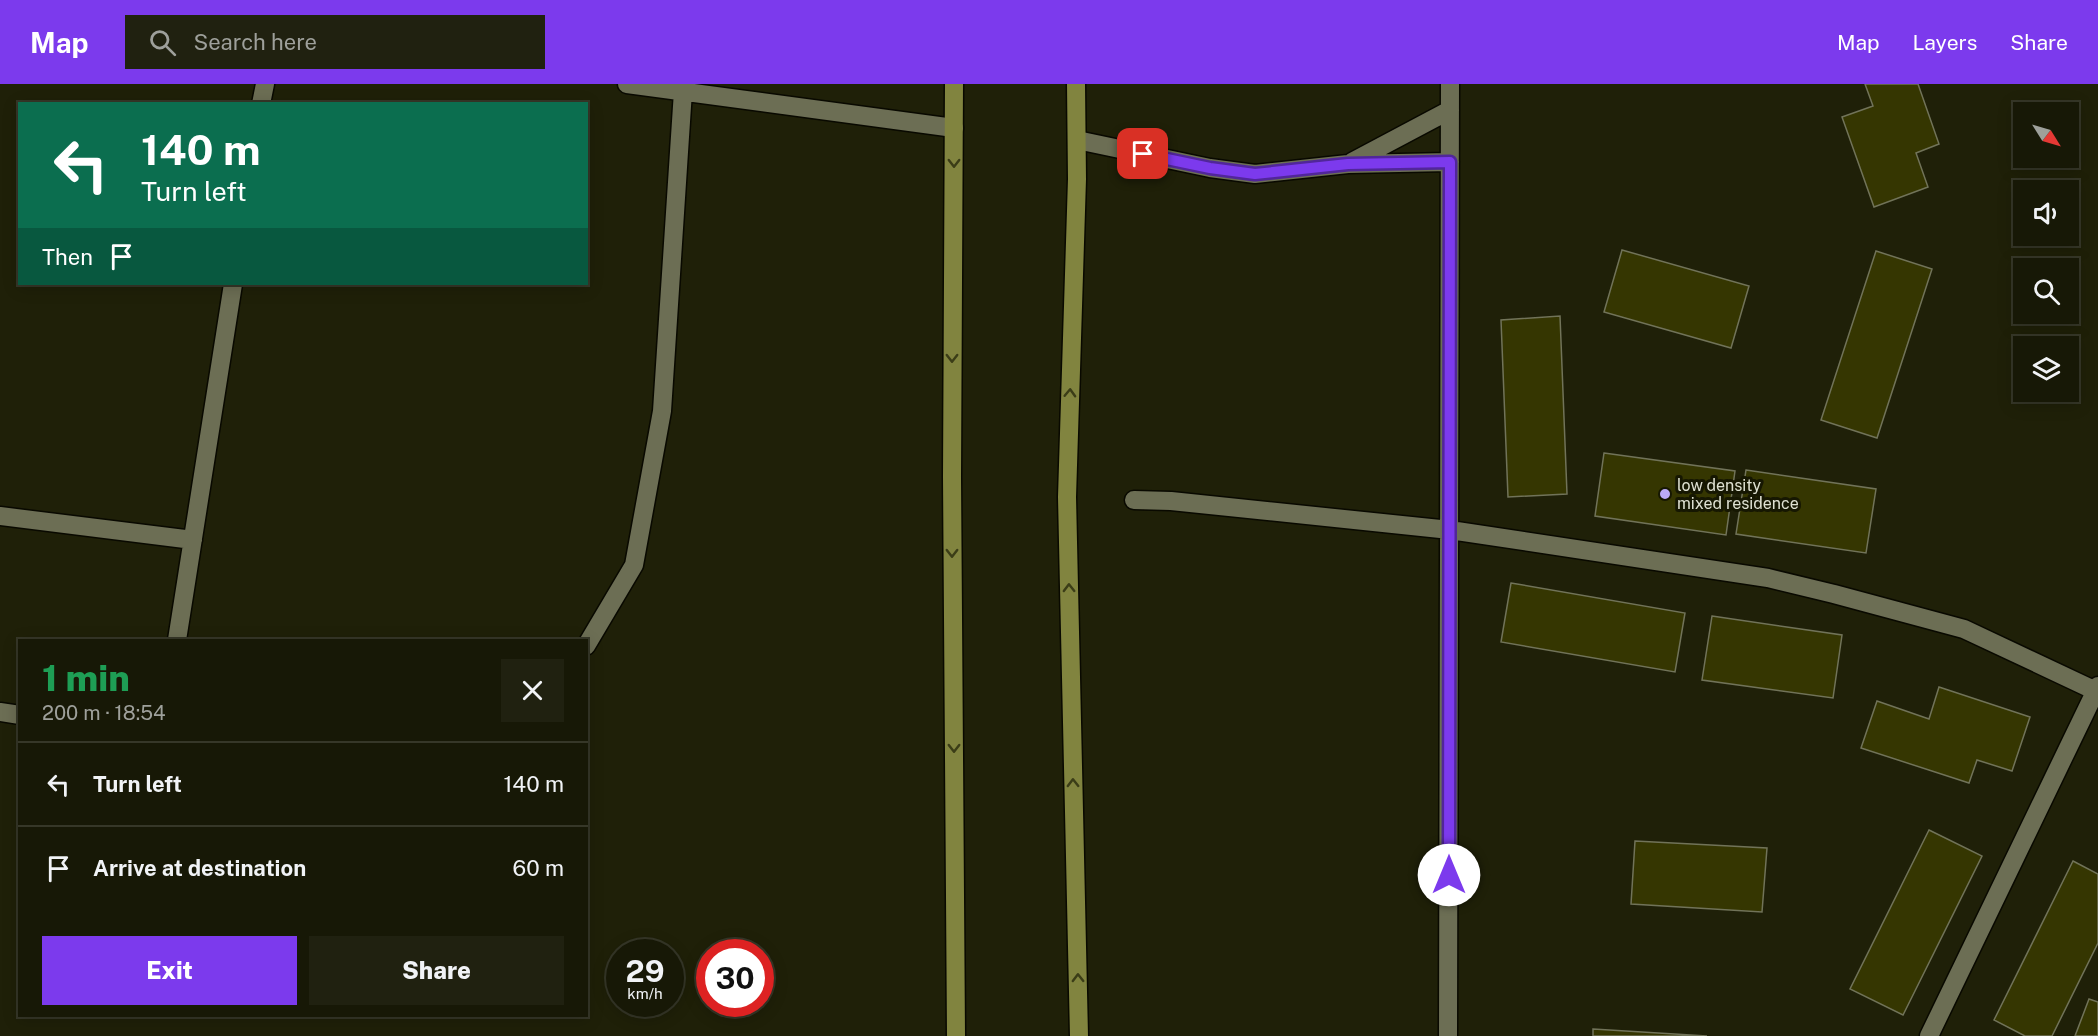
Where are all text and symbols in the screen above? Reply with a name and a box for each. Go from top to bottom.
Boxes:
search box [125,15,545,69]
text: Map [30,26,89,59]
icon: search [146,26,179,59]
text: Search here [194,29,317,55]
text: Map [1837,30,1880,55]
text: Layers [1913,30,1977,55]
text: Share [2010,30,2068,55]
north arrow [2013,102,2079,168]
map controls [2013,102,2079,402]
text: 140 m [141,125,261,174]
icon: left [42,126,120,204]
pin [1117,128,1168,179]
icon: arrive [1126,137,1159,170]
one-way arrow [948,159,960,168]
text: Turn left [141,175,247,207]
button: sound [2013,180,2079,246]
icon: arrive [105,240,138,273]
text: Then [42,244,93,270]
button: search [2013,258,2079,324]
button: layers [2013,336,2079,402]
one-way arrow [946,354,959,363]
one-way arrow [1064,388,1076,397]
place label: low density mixed residence [1677,476,1799,513]
marker: low density mixed residence [1658,487,1672,501]
one-way arrow [946,549,958,558]
one-way arrow [1062,583,1075,592]
text: 1 min [42,657,130,699]
button: close [501,659,564,722]
text: 200 m · 18:54 [42,701,166,725]
one-way arrow [948,744,960,753]
icon: left [42,768,75,801]
text: Turn left [93,771,182,797]
text: 140 m [503,771,564,797]
one-way arrow [1067,778,1079,787]
position arrow [1417,843,1481,907]
icon: arrive [42,852,75,885]
text: Arrive at destination [93,855,306,881]
text: 60 m [513,855,564,881]
button: Exit [42,936,297,1005]
button: Share [309,936,564,1005]
speed limit sign: 30 [696,939,774,1017]
text: 29 [626,953,664,989]
one-way arrow [1072,973,1084,982]
text: km/h [627,985,663,1002]

